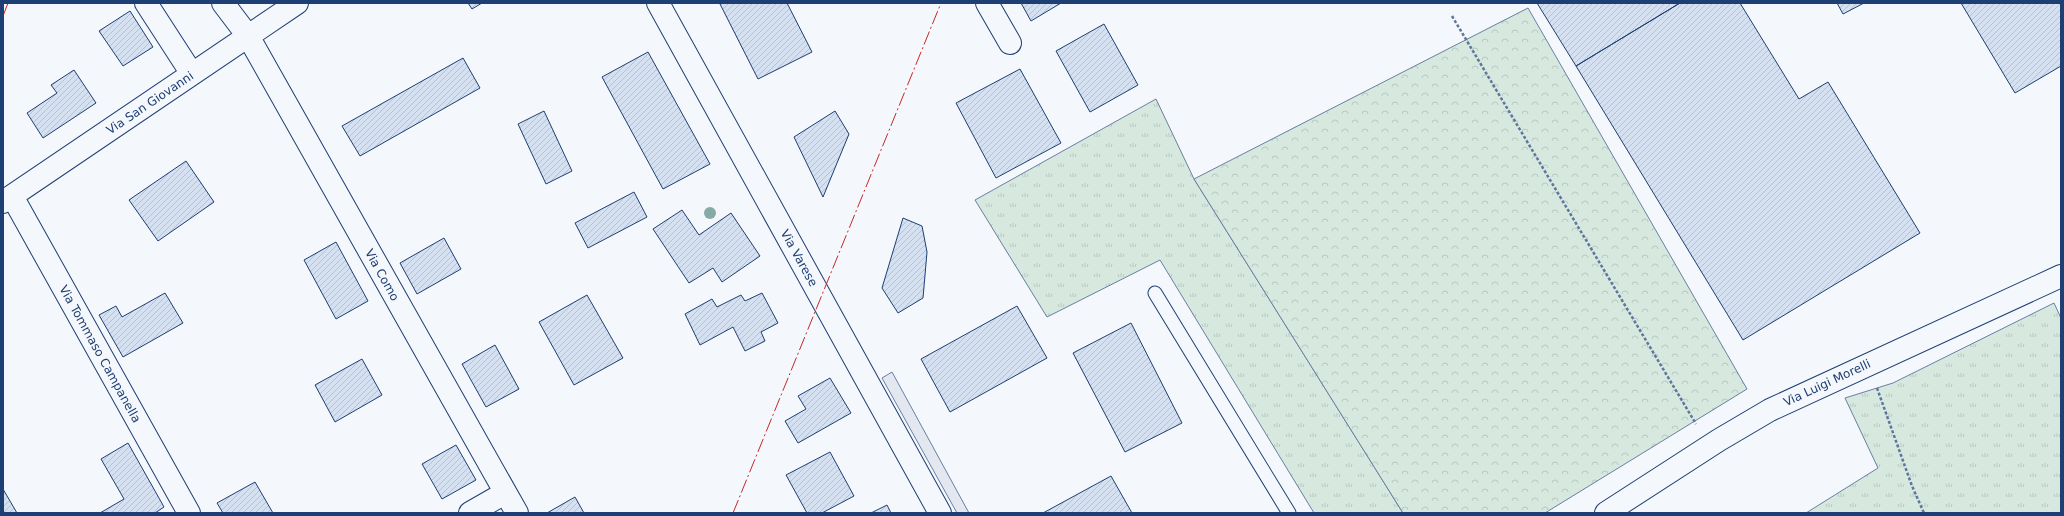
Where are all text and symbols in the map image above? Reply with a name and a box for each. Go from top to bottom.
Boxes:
street label: Via San Giovanni [104,69,196,137]
street label: Via Varese [778,227,820,289]
street label: Via Como [362,247,402,303]
street label: Via Tommaso Campanella [56,283,144,425]
street label: Via Luigi Morelli [1781,357,1873,409]

